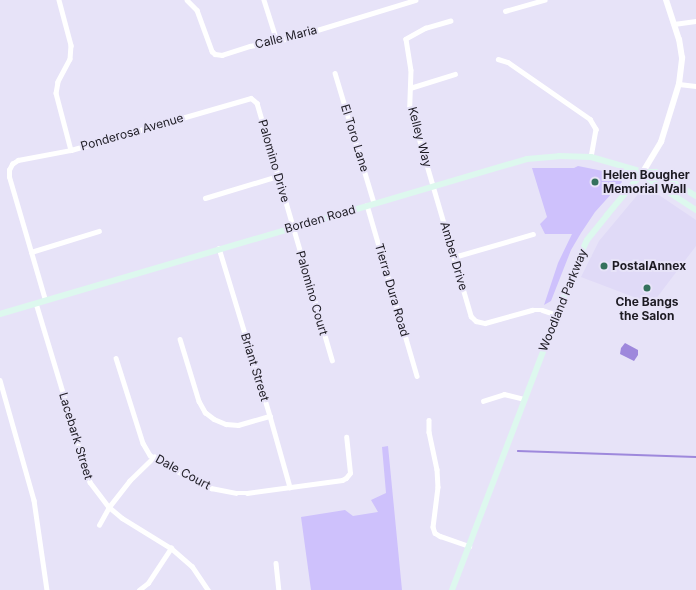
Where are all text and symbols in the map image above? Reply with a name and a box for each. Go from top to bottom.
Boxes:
street label: Calle Maria [253,22,319,52]
street label: El Toro Lane [338,102,372,174]
street label: Kelley Way [405,105,435,169]
street label: Ponderosa Avenue [79,110,185,154]
street label: Palomino Drive [255,118,293,204]
place label: Helen Bougher Memorial Wall [603,168,690,196]
marker: Helen Bougher Memorial Wall [590,177,600,187]
street label: Borden Road [283,202,357,236]
street label: Amber Drive [437,220,471,292]
street label: Tierra Dura Road [372,242,412,338]
street label: Woodland Parkway [536,247,590,353]
street label: Palomino Court [293,249,331,337]
place label: PostalAnnex [612,259,686,273]
marker: PostalAnnex [599,261,609,271]
marker: Che Bangs the Salon [642,283,652,293]
place label: Che Bangs the Salon [615,295,679,323]
street label: Briant Street [238,331,272,403]
street label: Lacebark Street [56,391,96,481]
street label: Dale Court [153,451,213,493]

